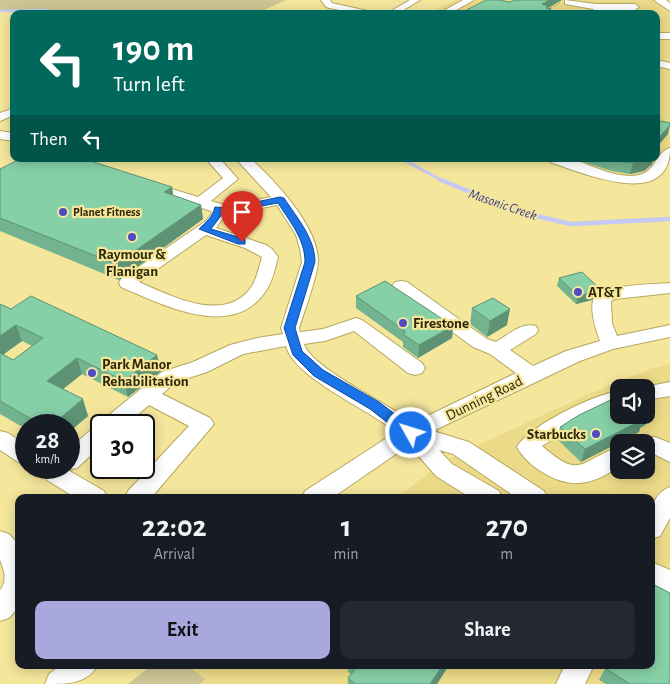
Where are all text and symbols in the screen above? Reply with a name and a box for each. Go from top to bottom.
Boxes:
icon: left [30,30,95,95]
text: 190 m [113,32,194,67]
text: Turn left [113,73,185,95]
icon: left [78,125,106,153]
text: Then [30,130,68,149]
water label: Masonic Creek [467,187,539,223]
pin [221,191,263,242]
icon: arrive [228,198,256,226]
marker: Planet Fitness [57,206,69,218]
place label: Planet Fitness [73,206,141,218]
marker: Raymour & Flanigan [126,231,138,243]
place label: Raymour & Flanigan [98,247,166,279]
place label: AT&T [588,285,622,300]
marker: AT&T [572,286,584,298]
place label: Firestone [413,316,469,331]
marker: Firestone [397,317,409,329]
place label: Park Manor Rehabilitation [102,357,189,389]
marker: Park Manor Rehabilitation [86,367,98,379]
street label: Dunning Road [443,373,525,423]
map controls [610,379,655,479]
button: sound [610,379,655,424]
position arrow [384,406,436,458]
speed limit sign: 30 [90,414,155,479]
place label: Starbucks [527,427,586,442]
text: 28 [35,428,60,453]
marker: Starbucks [590,428,602,440]
button: layers [610,434,655,479]
text: km/h [35,453,60,465]
text: 22:02 [142,512,207,542]
text: 1 [341,512,351,542]
text: 270 [485,512,528,542]
text: Arrival [154,546,195,562]
text: min [334,546,359,562]
text: m [500,546,513,562]
button: Exit [35,601,330,659]
button: Share [340,601,635,659]

